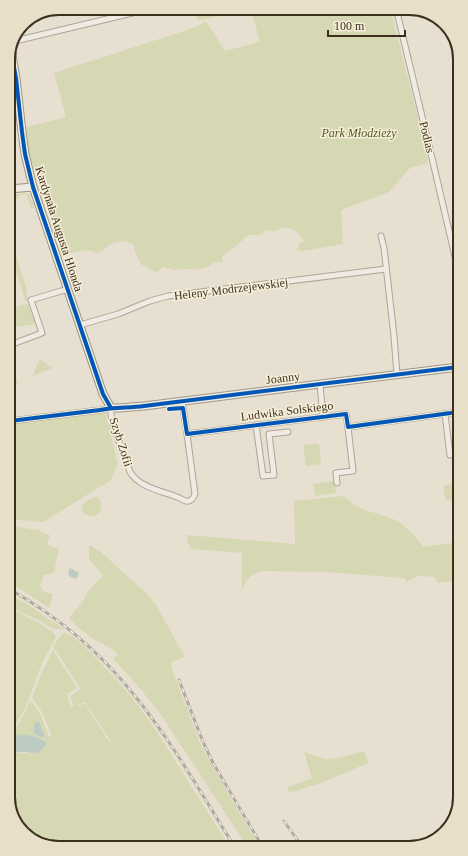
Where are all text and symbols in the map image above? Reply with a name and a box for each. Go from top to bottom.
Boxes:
scale bar [328,12,405,38]
text: 100 m [334,19,365,33]
street label: Podlas [416,120,438,155]
park label: Park Młodzieży [321,126,397,140]
street label: Kardynała Augusta Hlonda [32,165,86,294]
street label: Heleny Modrzejewskiej [173,275,289,303]
street label: Joanny [265,369,301,387]
street label: Ludwika Solskiego [240,398,334,424]
street label: Szyb Zofii [106,416,136,469]

